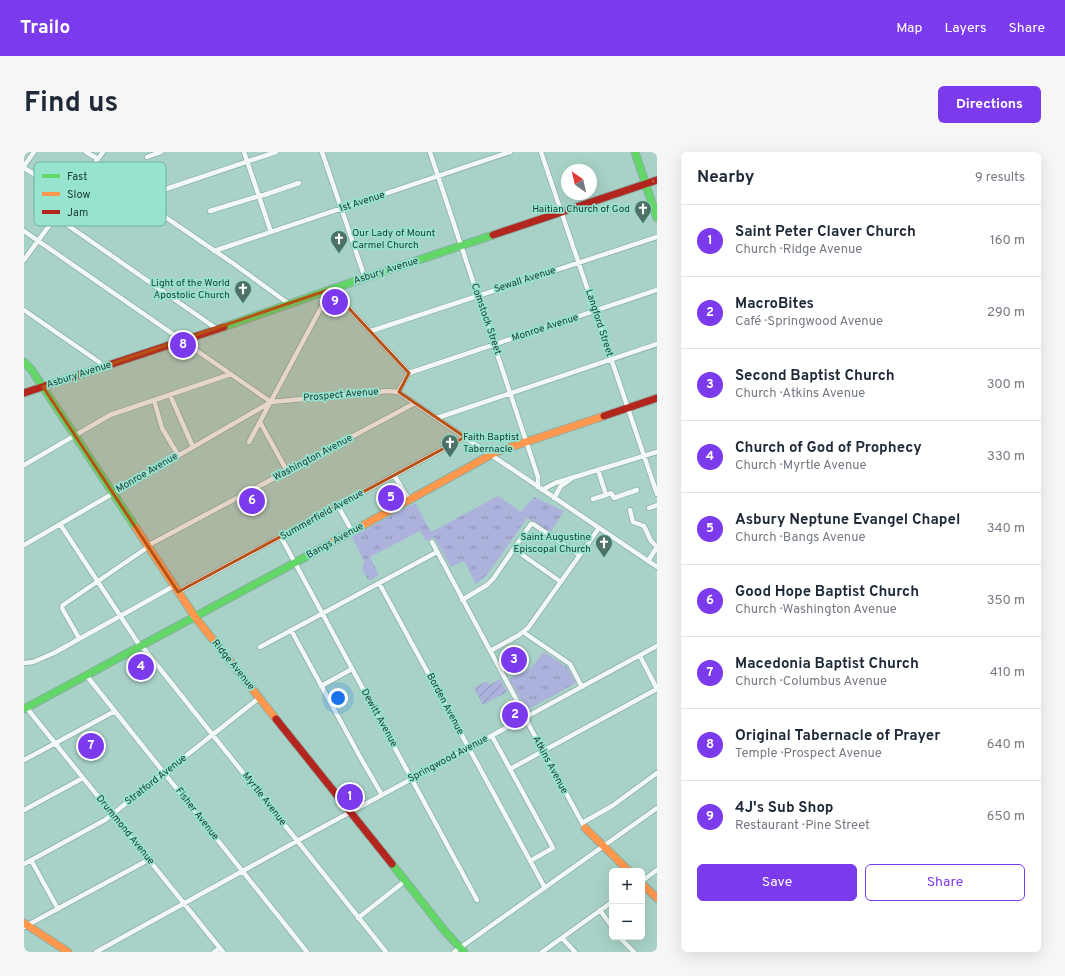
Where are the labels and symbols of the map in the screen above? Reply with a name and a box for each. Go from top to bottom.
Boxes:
legend [34,162,166,226]
north arrow [561,164,597,200]
text: Fast [67,170,87,184]
text: Slow [67,188,90,202]
street label: 1st Avenue [338,189,386,215]
church icon: Haitian Church of God [633,199,653,224]
place label: Haitian Church of God [532,203,630,216]
text: Jam [67,206,88,220]
place label: Our Lady of Mount Carmel Church [352,227,435,252]
church icon: Our Lady of Mount Carmel Church [329,229,349,254]
street label: Asbury Avenue [352,254,420,288]
street label: Sewall Avenue [493,264,557,296]
place label: Light of the World Apostolic Church [151,277,230,302]
church icon: Light of the World Apostolic Church [233,279,253,304]
street label: Comstock Street [468,282,504,357]
pin: 9 [322,287,348,317]
street label: Langford Street [582,288,616,359]
street label: Monroe Avenue [510,311,580,345]
pin: 8 [170,330,196,360]
street label: Asbury Avenue [45,358,113,392]
street label: Prospect Avenue [303,385,379,405]
place label: Faith Baptist Tabernacle [463,431,519,456]
street label: Washington Avenue [271,432,355,484]
church icon: Faith Baptist Tabernacle [440,433,460,458]
street label: Monroe Avenue [114,450,180,496]
pin: 5 [378,483,404,513]
pin: 6 [239,486,265,516]
street label: Summerfield Avenue [278,487,366,543]
street label: Bangs Avenue [304,520,366,562]
place label: Saint Augustine Episcopal Church [514,531,591,556]
church icon: Saint Augustine Episcopal Church [594,533,614,558]
street label: Ridge Avenue [209,637,257,693]
pin: 3 [501,645,527,675]
pin: 4 [128,652,154,682]
street label: Borden Avenue [423,671,467,737]
street label: Dewitt Avenue [358,687,400,749]
your location [328,688,348,708]
pin: 2 [502,700,528,730]
pin: 7 [78,731,104,761]
street label: Springwood Avenue [406,732,490,786]
street label: Atkins Avenue [529,734,571,796]
street label: Stratford Avenue [122,752,190,808]
street label: Myrtle Avenue [239,770,289,828]
pin: 1 [337,782,363,812]
street label: Fisher Avenue [172,785,222,843]
street label: Drummond Avenue [93,793,157,867]

